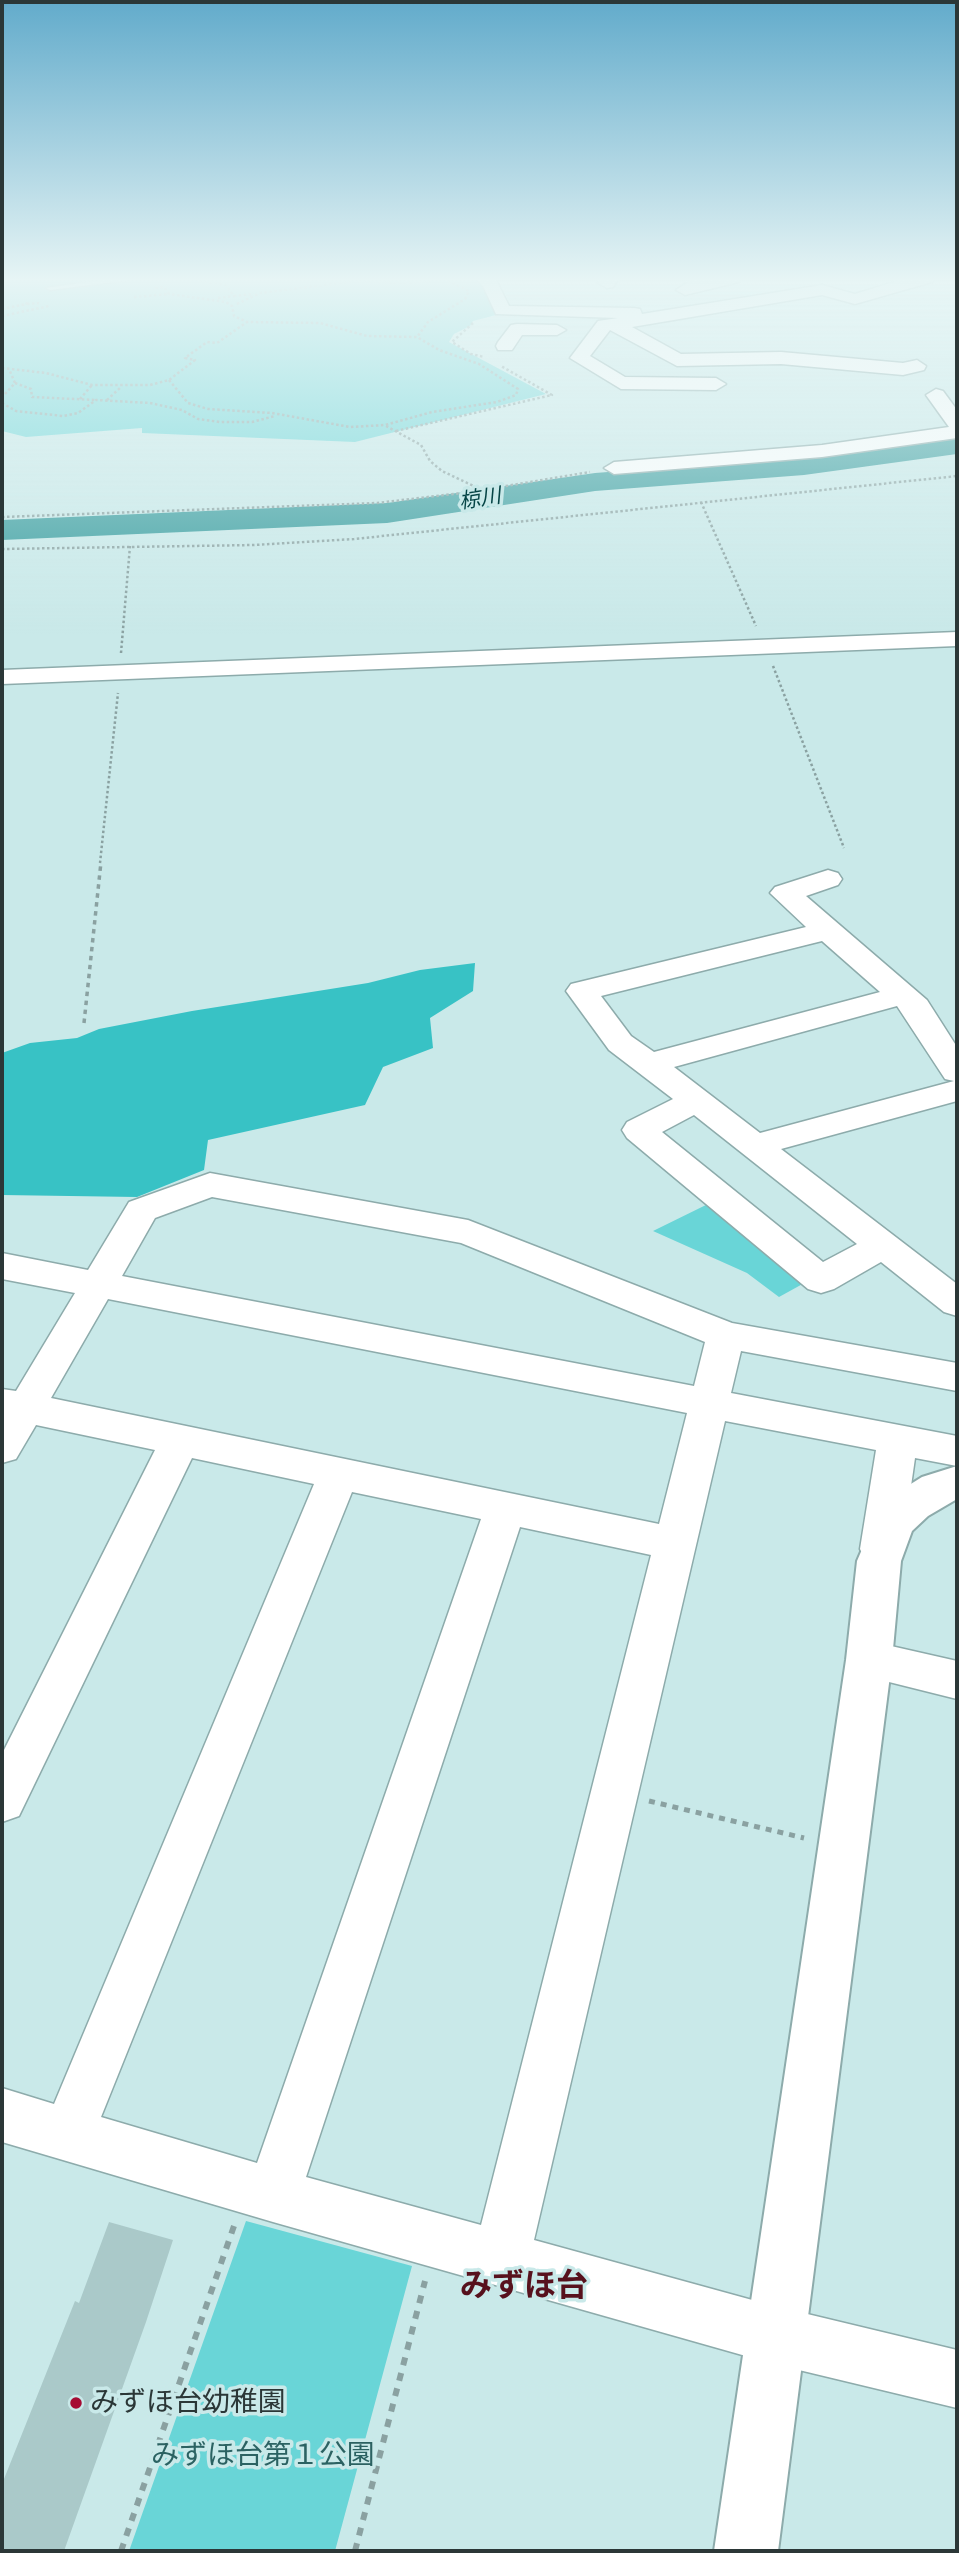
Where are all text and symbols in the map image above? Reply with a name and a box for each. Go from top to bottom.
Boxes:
water label: 椋川 [457,483,503,515]
district label: みずほ台 [460,2267,588,2305]
place label: みずほ台幼稚園 [90,2386,286,2420]
marker: みずほ台幼稚園 [68,2395,84,2411]
park label: みずほ台第１公園 [151,2439,375,2473]

